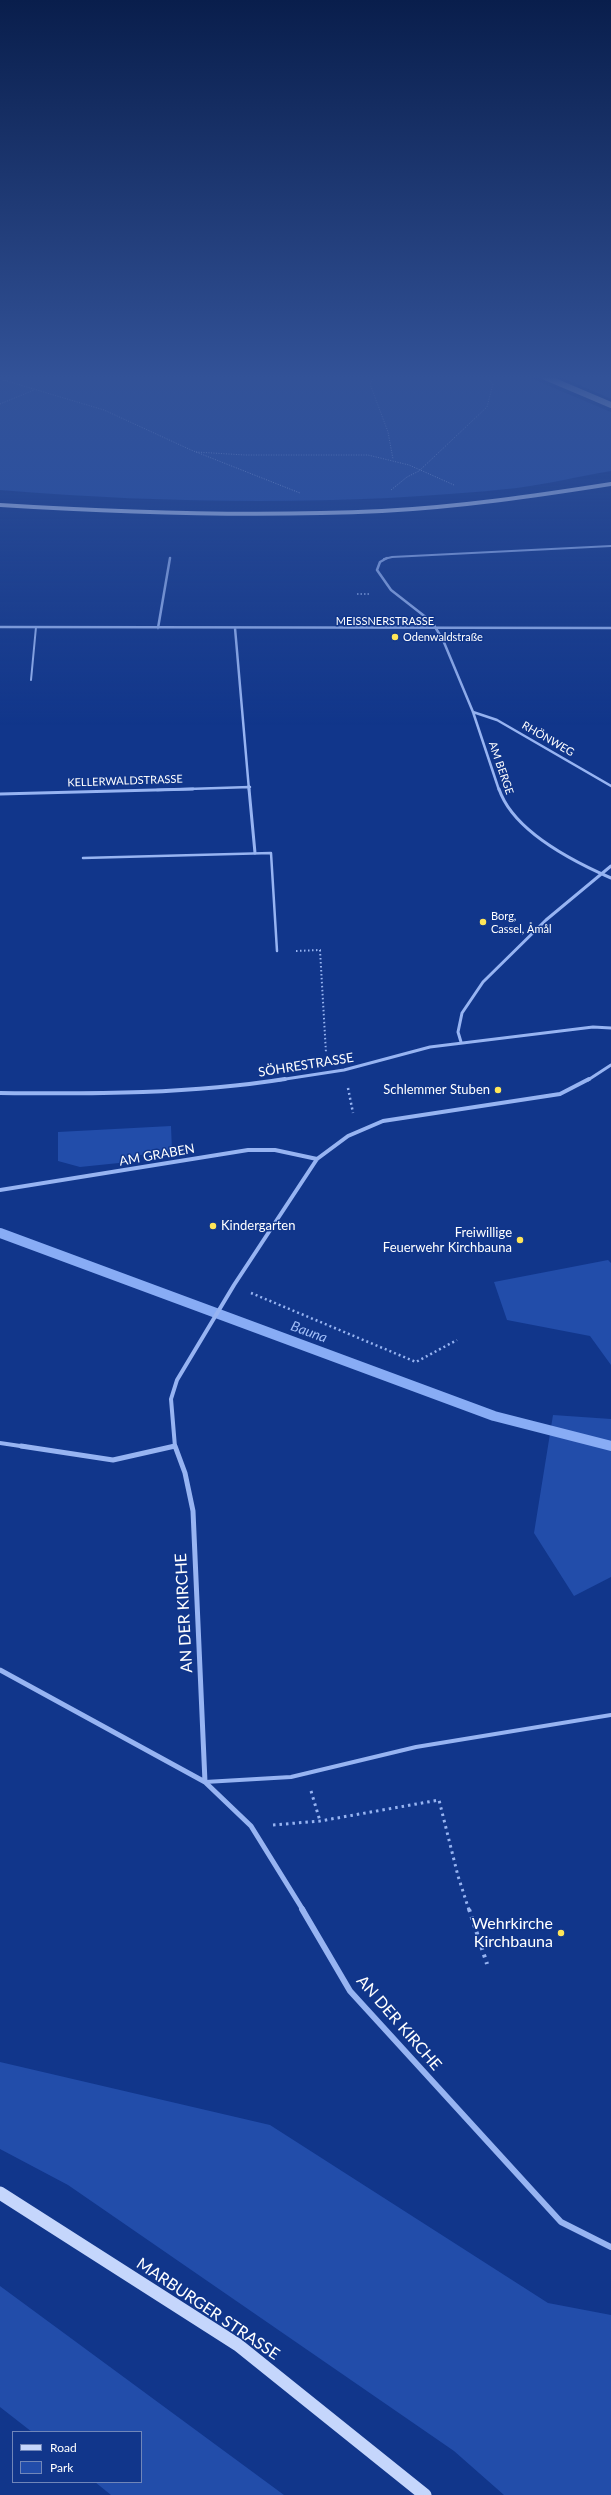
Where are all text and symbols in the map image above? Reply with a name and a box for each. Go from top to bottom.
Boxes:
street label: MEISSNERSTRASSE [336,614,434,628]
place label: Odenwaldstraße [403,630,483,644]
marker: Odenwaldstraße [390,632,400,642]
street label: RHÖNWEG [520,719,576,759]
street label: AM BERGE [486,740,516,796]
street label: KELLERWALDSTRASSE [67,772,183,790]
place label: Borg, Cassel, Åmål [491,909,552,935]
marker: Borg, Cassel, Åmål [478,917,488,927]
street label: SÖHRESTRASSE [257,1050,355,1080]
place label: Schlemmer Stuben [383,1082,490,1098]
marker: Schlemmer Stuben [493,1085,503,1095]
street label: AM GRABEN [118,1141,196,1169]
place label: Kindergarten [221,1218,295,1234]
marker: Kindergarten [208,1221,218,1231]
place label: Freiwillige Feuerwehr Kirchbauna [383,1225,512,1256]
marker: Freiwillige Feuerwehr Kirchbauna [515,1235,525,1245]
water label: Bauna [289,1318,329,1346]
street label: AN DER KIRCHE [171,1553,197,1673]
place label: Wehrkirche Kirchbauna [472,1914,553,1952]
marker: Wehrkirche Kirchbauna [556,1928,566,1938]
street label: AN DER KIRCHE [352,1971,446,2075]
street label: MARBURGER STRASSE [133,2254,283,2364]
legend [12,2431,142,2483]
text: Road [50,2440,77,2455]
text: Park [50,2460,73,2475]

